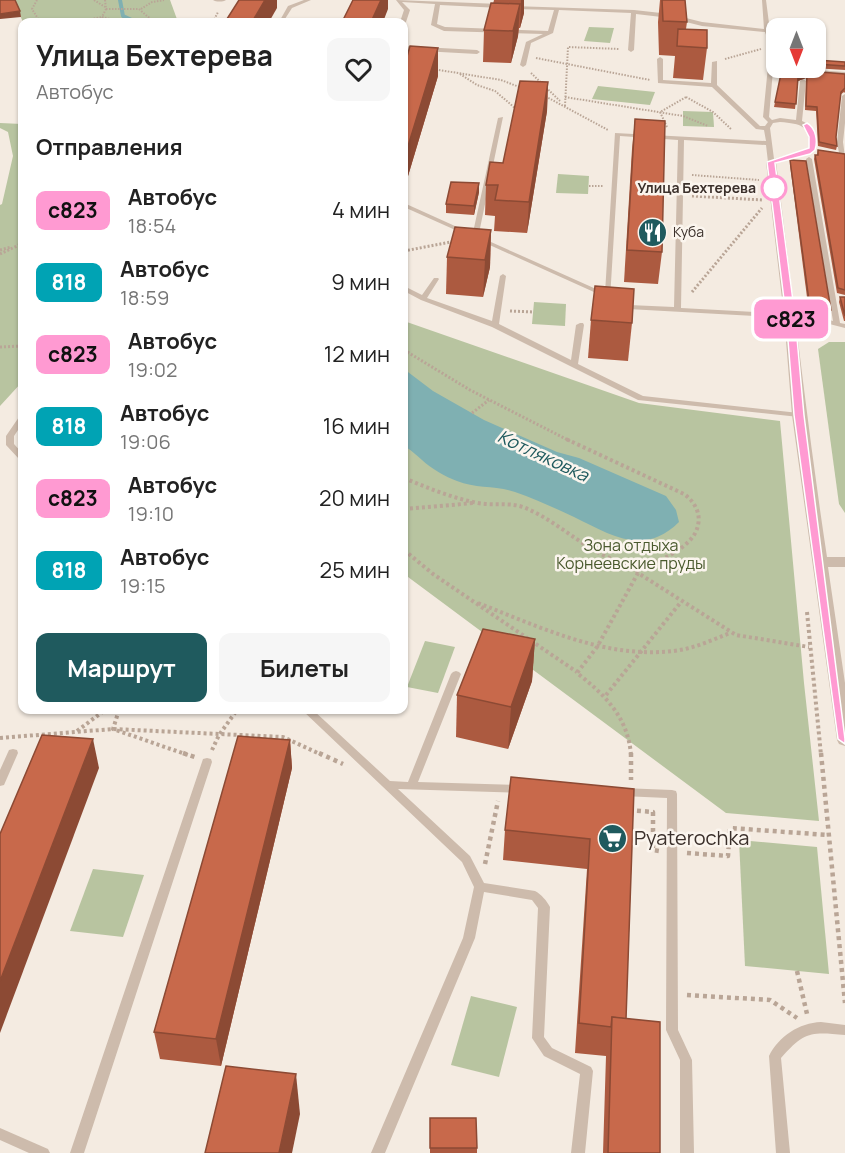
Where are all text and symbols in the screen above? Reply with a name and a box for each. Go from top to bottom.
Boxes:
north arrow [766,18,826,78]
map controls [766,18,826,78]
text: Улица Бехтерева [36,36,273,74]
button: heart [327,38,390,101]
text: Автобус [36,78,114,105]
text: Отправления [36,132,183,162]
marker: Улица Бехтерева [761,175,787,201]
place label: Улица Бехтерева [638,178,756,197]
text: Автобус [128,182,217,212]
text: 4 мин [332,195,390,225]
text: с823 [48,196,98,224]
text: 18:54 [128,212,176,239]
restaurant icon: Куба [636,216,668,248]
place label: Куба [673,222,704,241]
text: Автобус [120,254,209,284]
text: 9 мин [331,267,390,297]
text: 818 [52,268,86,296]
text: 18:59 [120,284,169,311]
line badge: с823 [749,300,833,338]
text: с823 [766,305,816,333]
text: Автобус [128,326,217,356]
text: 12 мин [324,339,390,369]
text: с823 [48,340,98,368]
text: 19:02 [128,356,177,383]
text: Автобус [120,398,209,428]
text: 16 мин [323,411,390,441]
text: 818 [52,412,86,440]
water label: Котляковка [494,424,594,487]
text: 19:06 [120,428,171,455]
text: Автобус [128,470,217,500]
text: 20 мин [319,483,390,513]
text: с823 [48,484,98,512]
text: 19:10 [128,500,174,527]
park label: Зона отдыха Корнеевские пруды [556,534,706,574]
text: Автобус [120,542,209,572]
text: 25 мин [320,555,390,585]
text: 818 [52,556,86,584]
text: 19:15 [120,572,166,599]
button: Маршрут [36,633,207,702]
button: Билеты [219,633,390,702]
supermarket icon: Pyaterochka [597,822,629,854]
place label: Pyaterochka [634,824,749,851]

